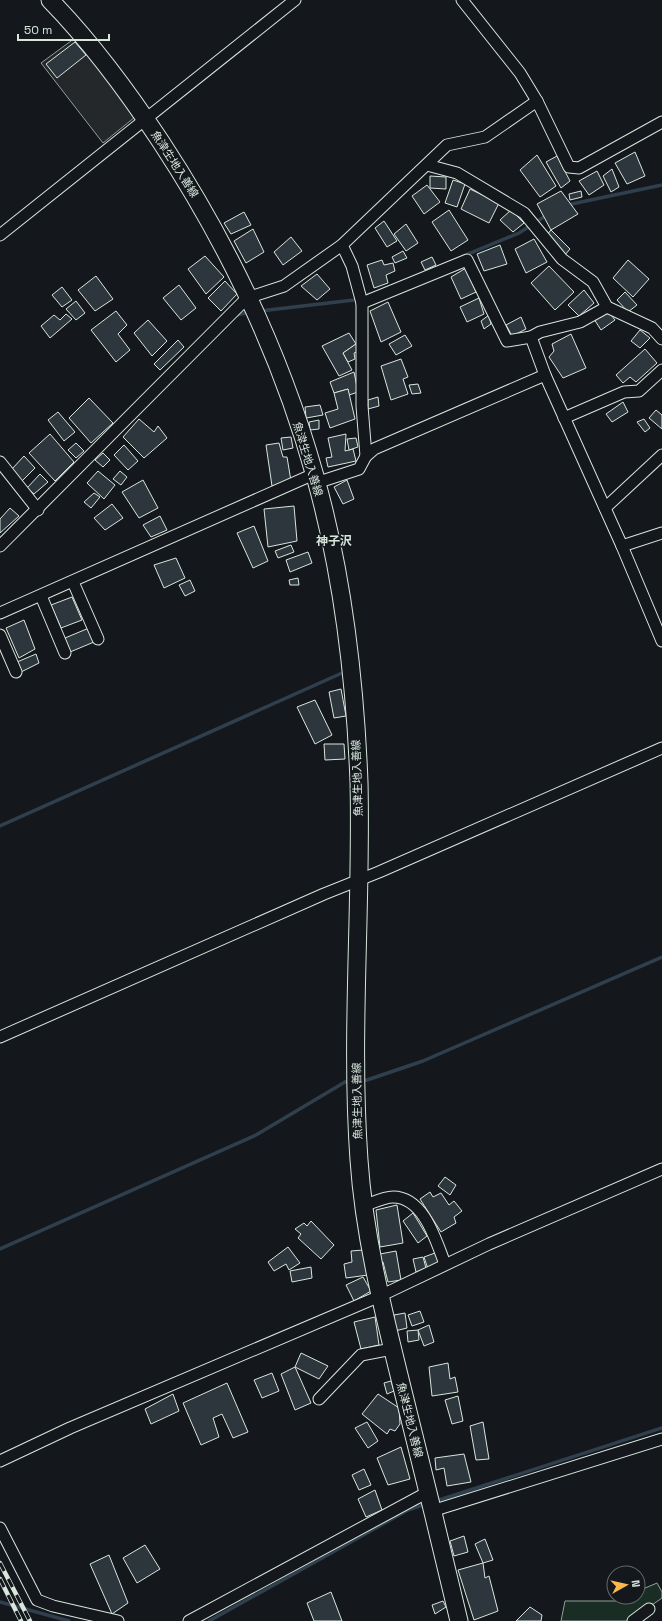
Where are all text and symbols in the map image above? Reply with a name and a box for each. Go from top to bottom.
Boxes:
scale bar [18,16,109,42]
text: 50 m [24,22,52,38]
street label: 魚津生地入善線 [148,128,202,200]
street label: 魚津生地入善線 [290,420,326,498]
district label: 神子沢 [316,533,352,549]
street label: 魚津生地入善線 [349,739,365,817]
street label: 魚津生地入善線 [349,1062,365,1140]
street label: 魚津生地入善線 [394,1381,426,1459]
north arrow [606,1565,646,1605]
text: N [628,1579,643,1588]

